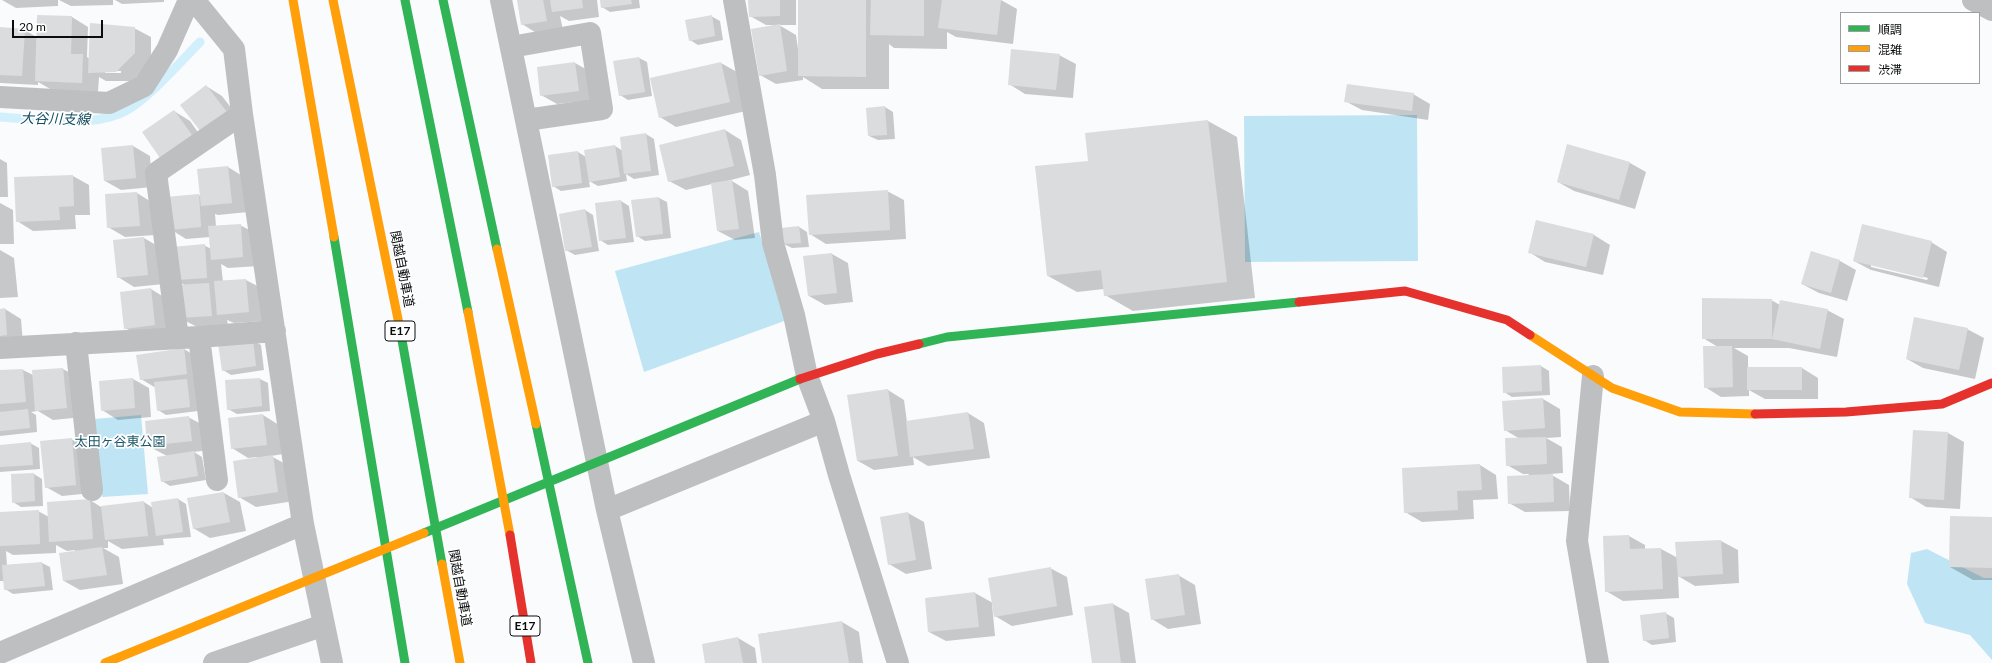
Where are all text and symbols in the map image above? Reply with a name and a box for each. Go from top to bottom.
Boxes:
scale bar [14,12,105,38]
legend [1840,12,1980,84]
text: 20 m [19,19,46,34]
text: 順調 [1878,22,1902,37]
text: 混雑 [1878,42,1902,57]
text: 渋滞 [1878,62,1902,77]
water label: 大谷川支線 [20,110,90,128]
street label: 関越自動車道 [387,229,417,309]
road number: E17 [385,321,415,341]
park label: 太田ヶ谷東公園 [75,434,165,450]
street label: 関越自動車道 [446,548,474,628]
road number: E17 [510,616,540,636]

